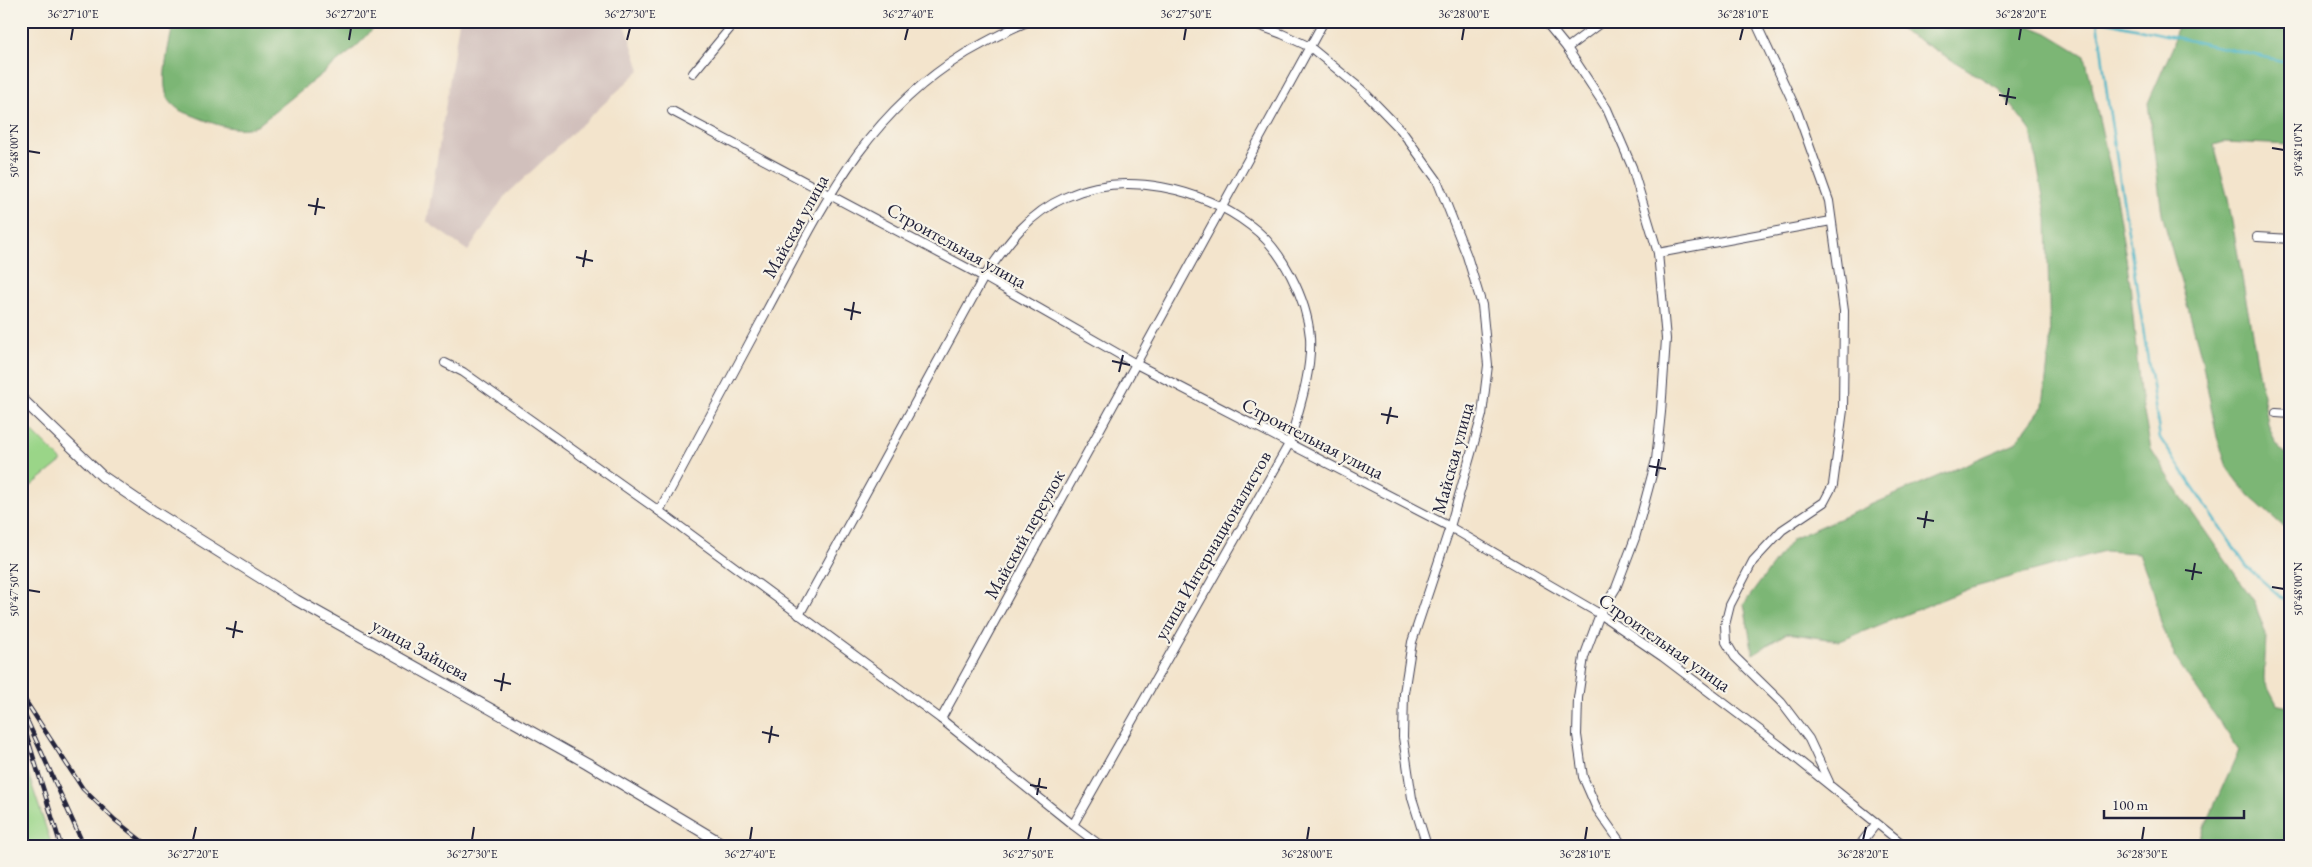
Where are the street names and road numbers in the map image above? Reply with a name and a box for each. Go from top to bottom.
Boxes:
street label: Майская улица [757,170,834,283]
street label: Строительная улица [882,197,1032,294]
street label: Строительная улица [1237,392,1389,485]
street label: Майская улица [1426,399,1480,517]
street label: улица Интернационалистов [1148,446,1277,644]
street label: Майский переулок [978,465,1070,603]
street label: Строительная улица [1593,587,1736,698]
street label: улица Зайцева [367,612,475,687]

